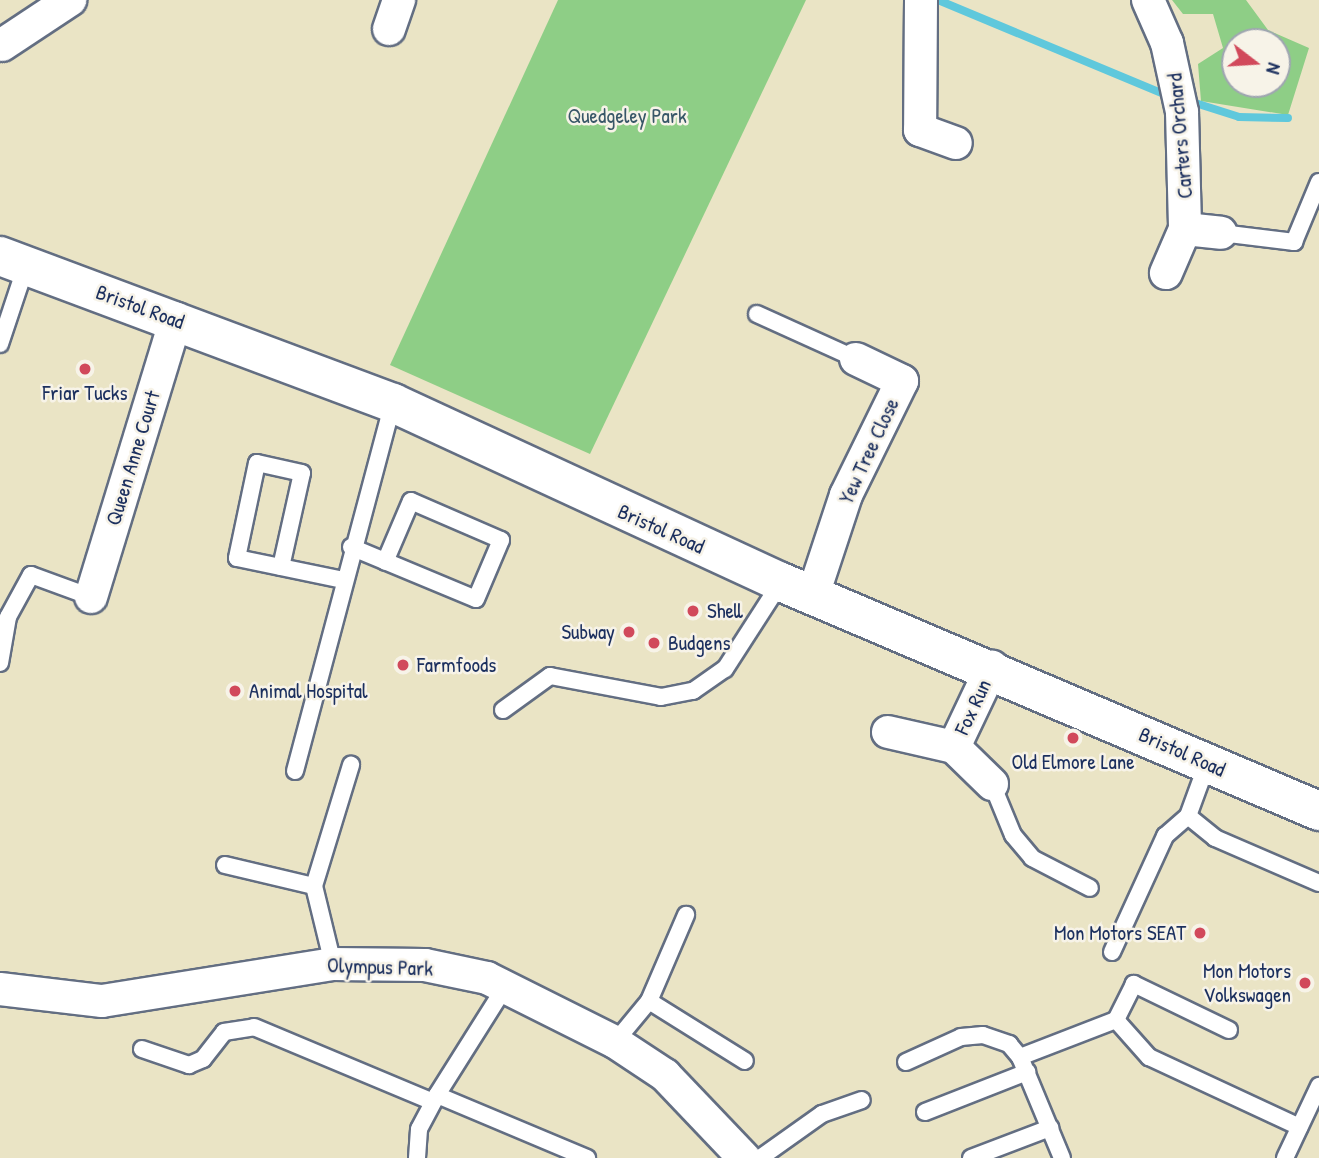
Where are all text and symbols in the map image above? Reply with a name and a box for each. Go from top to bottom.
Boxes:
north arrow [1221,28,1291,98]
text: N [1260,60,1288,77]
street label: Carters Orchard [1162,72,1198,200]
park label: Quedgeley Park [567,103,687,129]
street label: Bristol Road [92,279,188,335]
marker: Friar Tucks [77,361,93,377]
place label: Friar Tucks [43,380,127,406]
street label: Queen Anne Court [101,388,165,528]
street label: Yew Tree Close [834,394,904,508]
street label: Bristol Road [614,499,708,559]
place label: Shell [707,598,743,624]
marker: Shell [685,603,701,619]
place label: Subway [561,619,615,645]
marker: Subway [621,624,637,640]
place label: Budgens [668,630,731,656]
marker: Budgens [646,635,662,651]
place label: Farmfoods [417,652,496,678]
marker: Farmfoods [395,657,411,673]
street label: Fox Run [949,675,997,739]
place label: Animal Hospital [249,678,367,704]
marker: Animal Hospital [227,683,243,699]
street label: Bristol Road [1135,722,1229,782]
marker: Old Elmore Lane [1065,730,1081,746]
place label: Old Elmore Lane [1011,749,1135,775]
place label: Mon Motors SEAT [1054,920,1186,946]
marker: Mon Motors SEAT [1192,925,1208,941]
street label: Olympus Park [327,953,433,981]
place label: Mon Motors Volkswagen [1203,958,1291,1008]
marker: Mon Motors Volkswagen [1297,975,1313,991]

